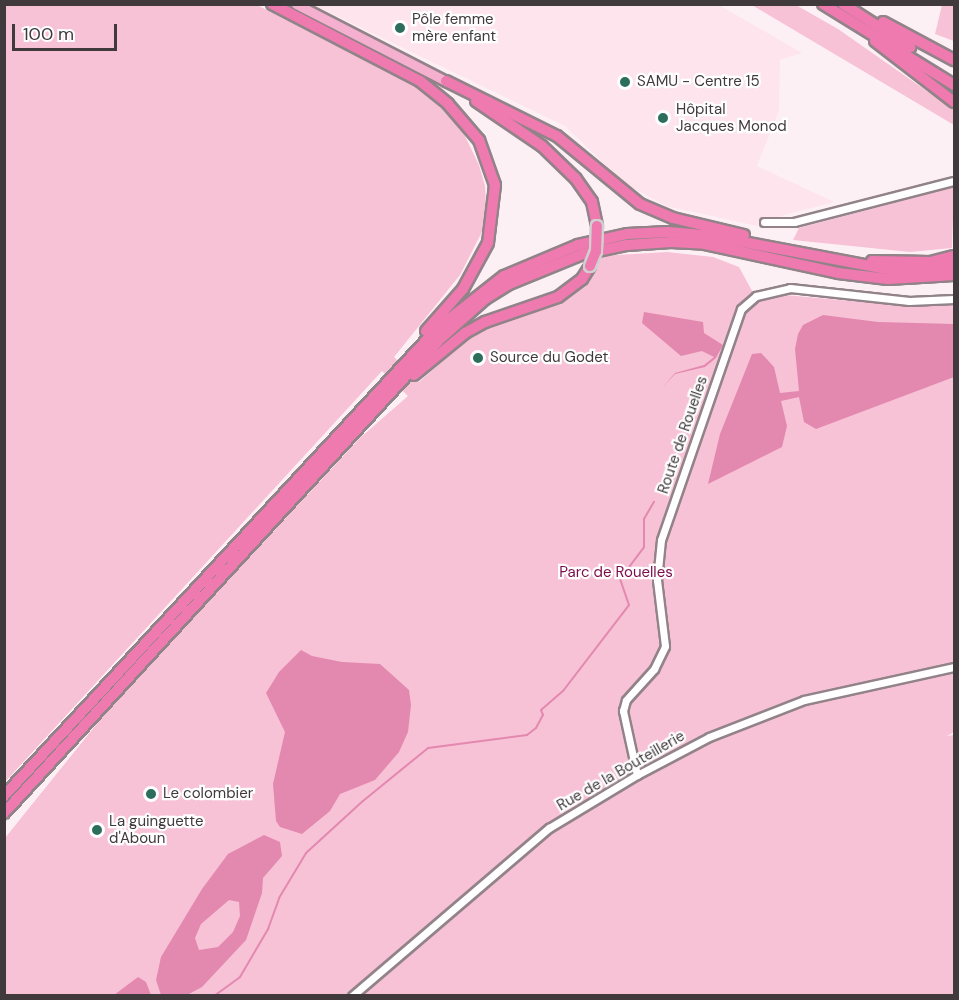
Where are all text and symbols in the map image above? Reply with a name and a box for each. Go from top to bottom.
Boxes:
place label: Pôle femme mère enfant [412,10,496,45]
scale bar [15,12,120,50]
marker: Pôle femme mère enfant [393,21,407,35]
text: 100 m [23,22,74,46]
place label: SAMU - Centre 15 [637,73,760,91]
marker: SAMU - Centre 15 [618,75,632,89]
place label: Hôpital Jacques Monod [676,100,787,135]
marker: Hôpital Jacques Monod [654,109,672,127]
place label: Source du Godet [490,349,608,367]
marker: Source du Godet [471,351,485,365]
street label: Route de Rouelles [654,374,712,496]
park label: Parc de Rouelles [559,564,673,582]
street label: Rue de la Bouteillerie [554,727,688,815]
place label: Le colombier [163,785,253,803]
marker: Le colombier [144,787,158,801]
place label: La guinguette d'Aboun [109,812,204,847]
marker: La guinguette d'Aboun [90,823,104,837]

